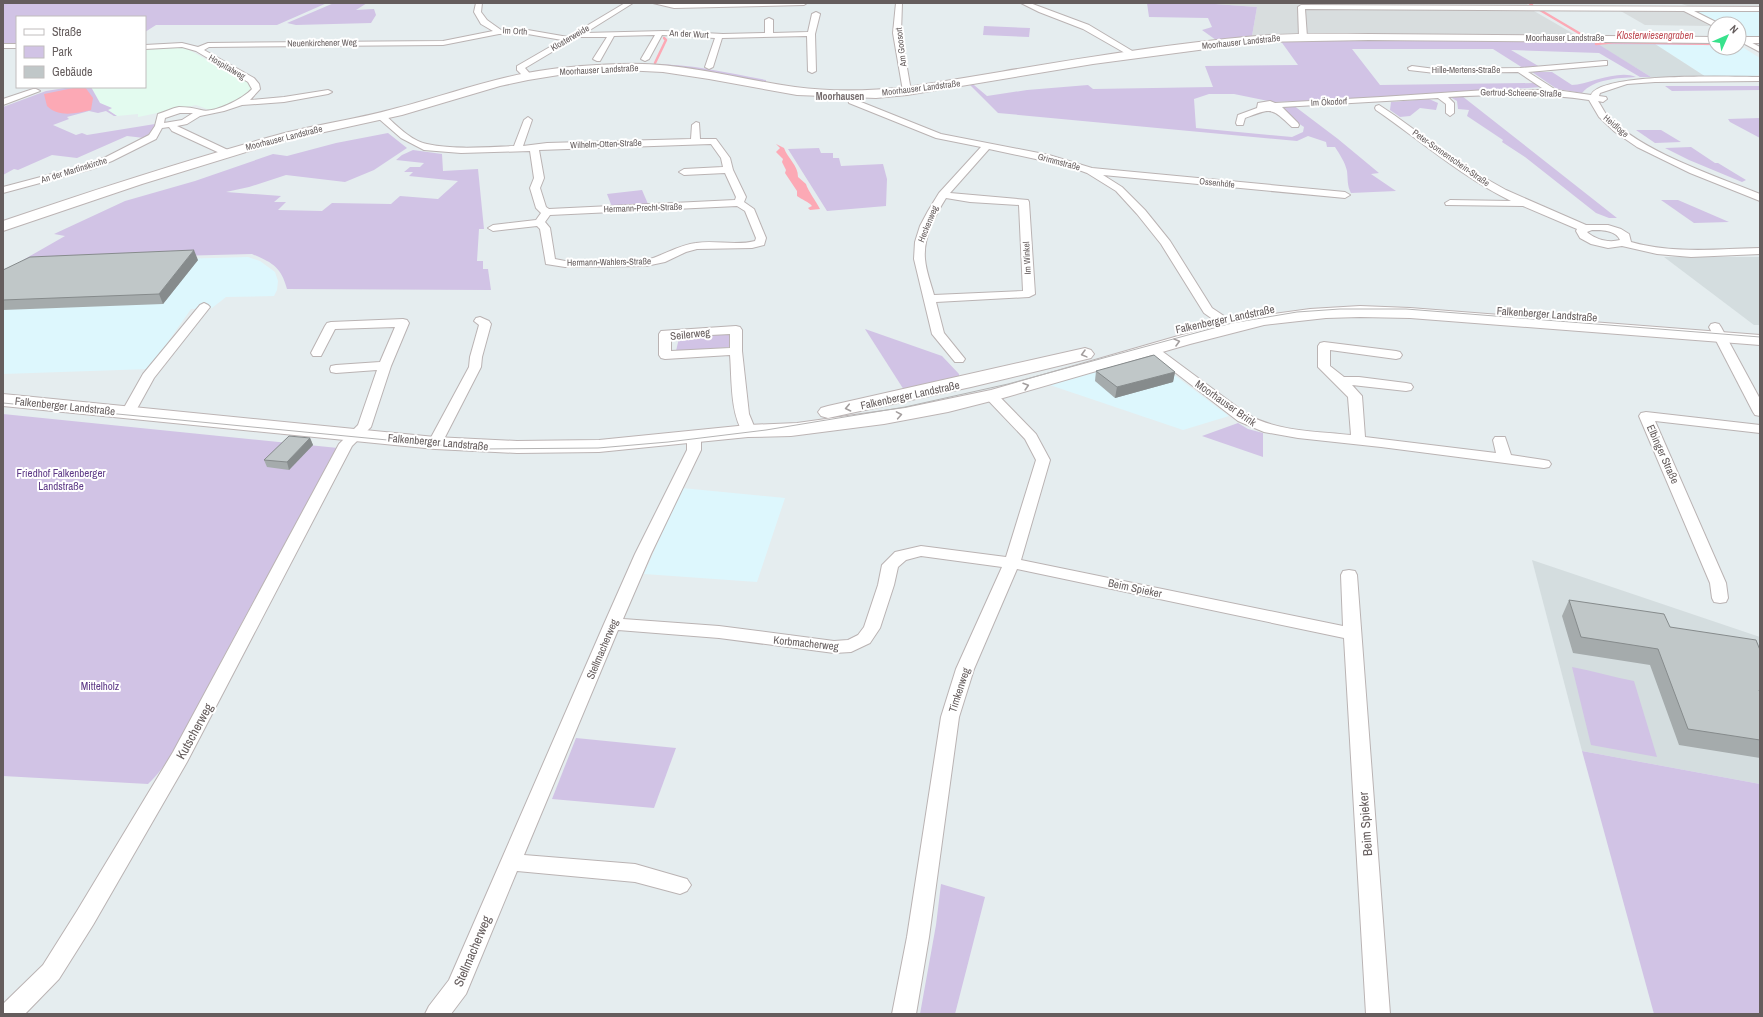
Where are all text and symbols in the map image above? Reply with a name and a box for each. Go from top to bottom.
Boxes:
legend [16,16,146,88]
north arrow [1707,16,1747,56]
street label: Klosterweide [549,22,591,54]
text: N [1727,22,1741,36]
text: Straße [52,24,82,40]
street label: Im Orth [502,24,528,38]
street label: An der Wurt [668,27,709,41]
street label: Am Goosort [893,27,909,68]
water label: Klosterwiesengraben [1616,29,1694,42]
street label: Moorhauser Landstraße [1201,32,1281,52]
street label: Moorhauser Landstraße [1526,32,1604,44]
street label: Neuenkirchener Weg [287,36,358,50]
text: Park [52,44,72,60]
street label: Hospitalweg [206,52,248,83]
street label: Moorhauser Landstraße [559,62,639,78]
text: Gebäude [52,64,93,80]
street label: Hille-Mertens-Straße [1432,64,1500,76]
street label: Moorhauser Landstraße [881,77,961,99]
street label: Gertrud-Scheene-Straße [1480,86,1562,100]
district label: Moorhausen [816,90,864,103]
street label: Im Ökodorf [1310,95,1348,109]
street label: Heidloge [1601,112,1631,140]
street label: Moorhauser Landstraße [244,123,324,153]
street label: Peter-Sonnenschein-Straße [1410,127,1492,189]
street label: Wilhelm-Otten-Straße [570,137,642,151]
street label: Grimmstraße [1036,151,1082,173]
street label: An der Martinskirche [39,154,109,186]
street label: Ossenhöfe [1199,175,1235,191]
street label: Hermann-Precht-Straße [603,201,683,215]
street label: Heckenweg [915,203,941,244]
street label: Im Winkel [1020,241,1034,275]
street label: Hermann-Wahlers-Straße [567,255,651,269]
street label: Falkenberger Landstraße [1174,302,1276,336]
street label: Falkenberger Landstraße [1496,303,1598,325]
street label: Seilerweg [669,325,711,343]
one-way arrow [1174,338,1181,347]
one-way arrow [1080,349,1087,358]
street label: Moorhauser Brink [1193,377,1260,430]
street label: Falkenberger Landstraße [859,378,961,412]
one-way arrow [1022,382,1029,391]
street label: Falkenberger Landstraße [14,394,116,418]
one-way arrow [845,404,851,412]
one-way arrow [896,411,902,420]
street label: Elbinger Straße [1644,422,1682,486]
street label: Falkenberger Landstraße [387,431,489,453]
park label: Friedhof Falkenberger Landstraße [17,466,105,493]
street label: Beim Spieker [1107,575,1163,601]
street label: Stellmacherweg [583,617,621,681]
street label: Korbmacherweg [773,633,839,653]
street label: Timkenweg [945,666,973,714]
park label: Mittelholz [81,679,120,693]
street label: Kutscherweg [172,700,217,762]
street label: Beim Spieker [1355,791,1376,857]
street label: Stellmacherweg [450,913,495,989]

